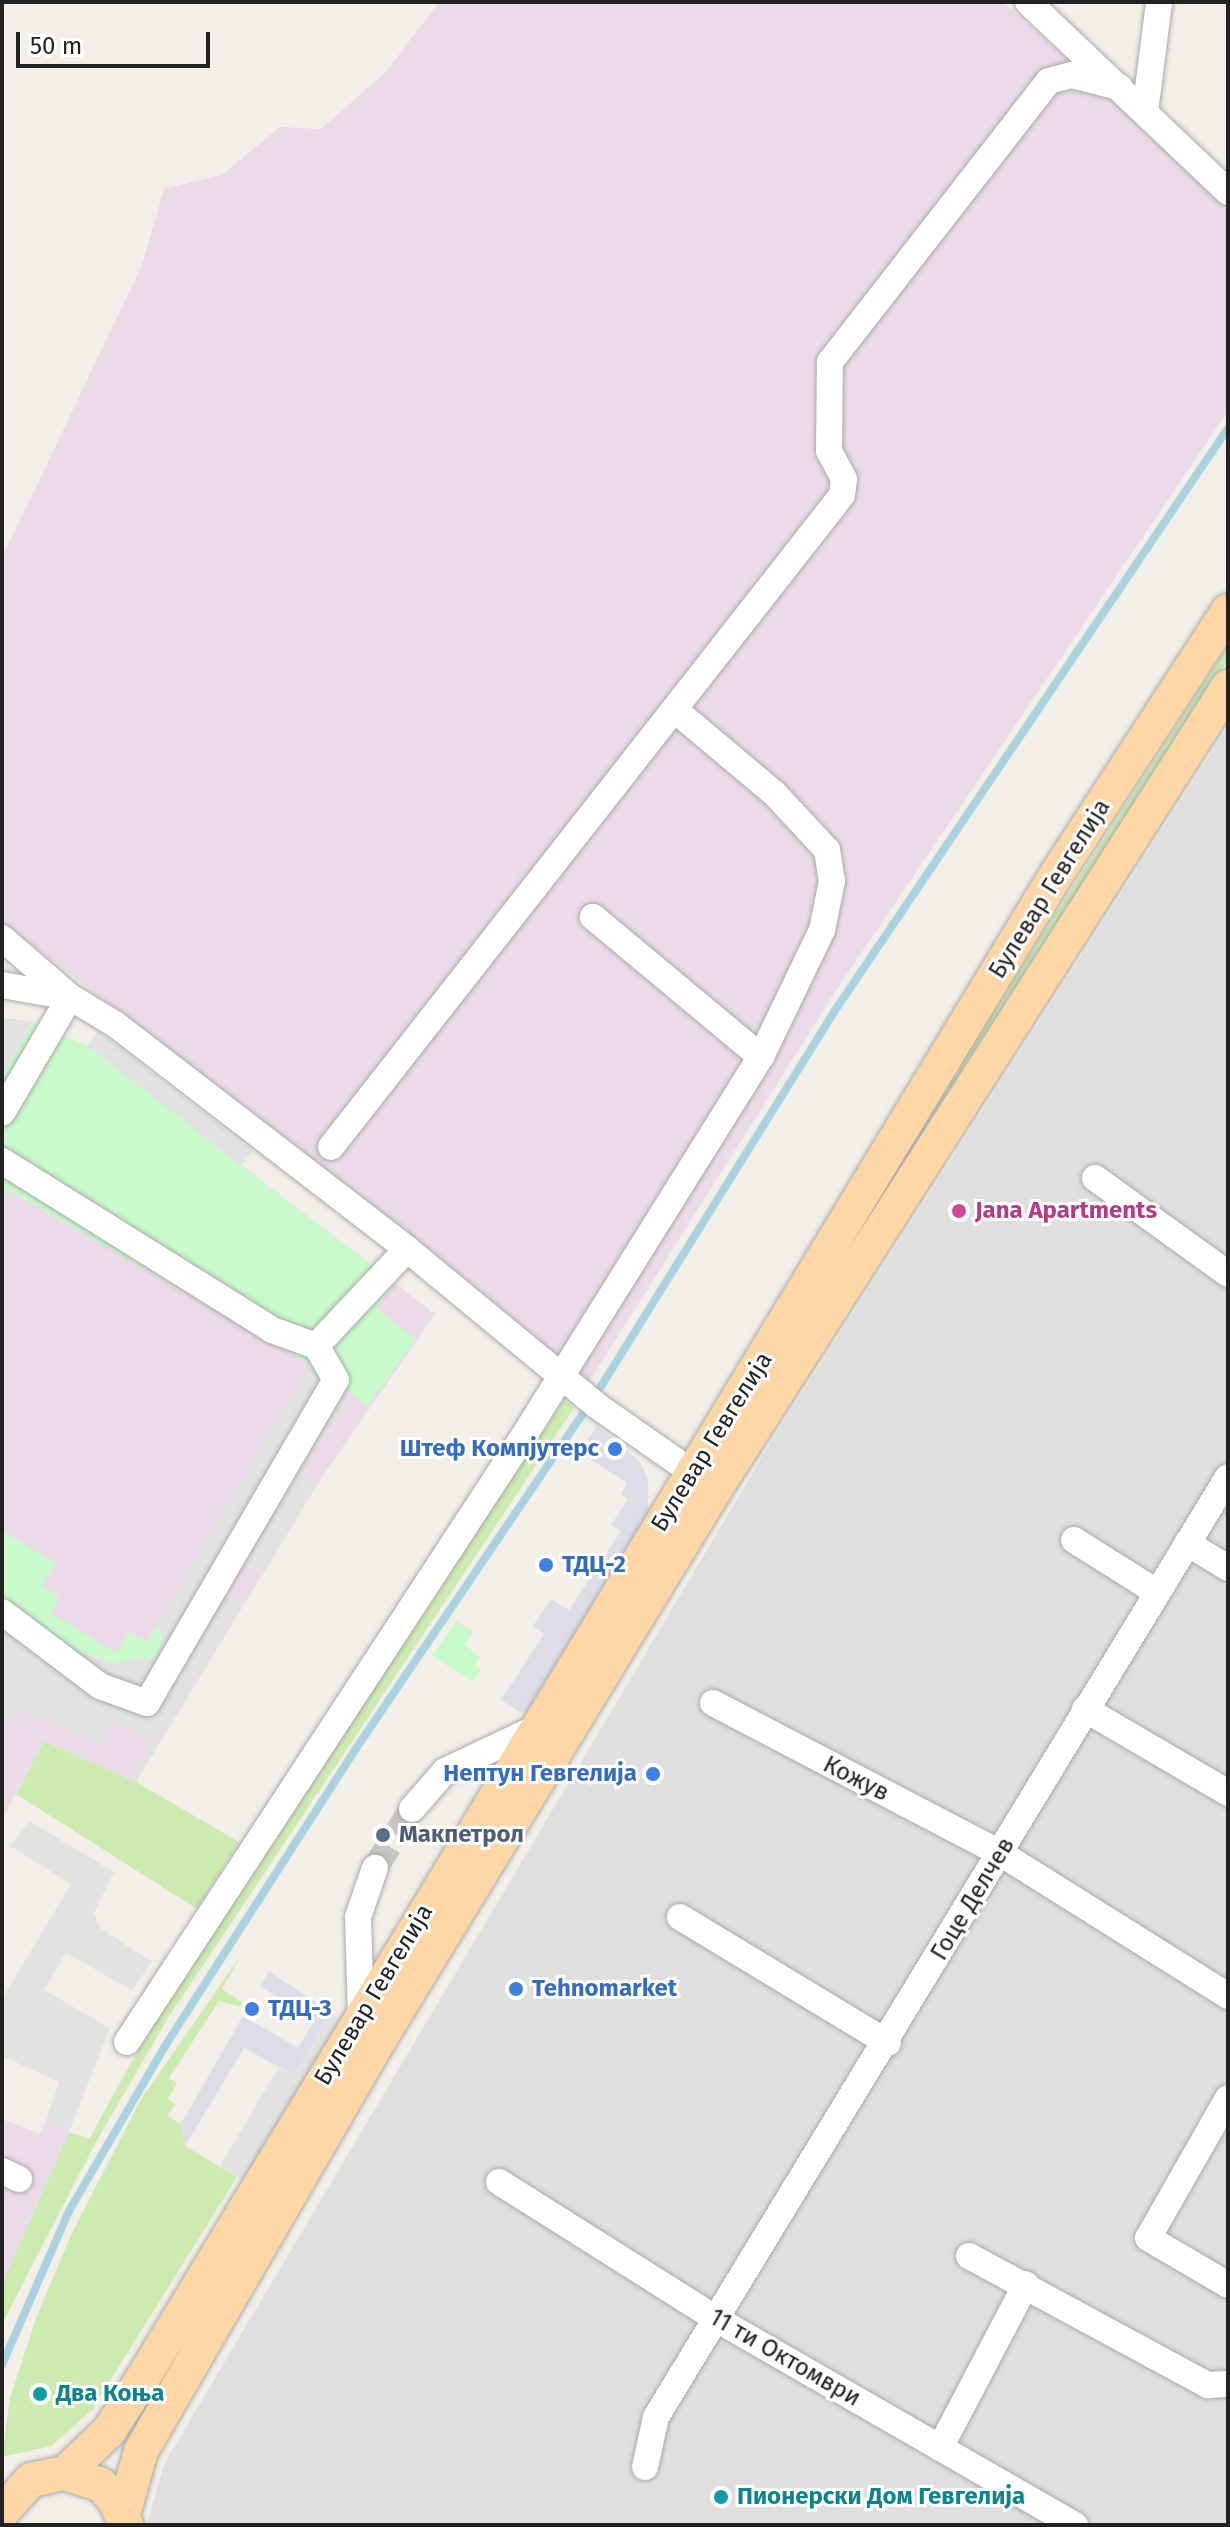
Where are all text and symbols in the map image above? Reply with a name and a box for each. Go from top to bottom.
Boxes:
scale bar [20,16,214,66]
text: 50 m [30,32,82,60]
street label: Булевар Гевгелија [983,794,1117,984]
place label: Jana Apartments [975,1197,1157,1225]
marker: Jana Apartments [950,1202,968,1220]
street label: Булевар Гевгелија [645,1347,779,1537]
place label: Штеф Компјутерс [400,1435,599,1463]
marker: Штеф Компјутерс [606,1440,624,1458]
place label: ТДЦ-2 [562,1551,626,1579]
marker: ТДЦ-2 [537,1556,555,1574]
street label: Кожув [818,1750,894,1808]
place label: Нептун Гевгелија [443,1760,637,1788]
marker: Нептун Гевгелија [644,1765,662,1783]
place label: Макпетрол [399,1821,524,1849]
marker: Макпетрол [374,1826,392,1844]
street label: Гоце Делчев [925,1832,1021,1966]
street label: Булевар Гевгелија [309,1899,439,2091]
place label: Tehnomarket [532,1975,677,2003]
marker: Tehnomarket [507,1980,525,1998]
place label: ТДЦ-3 [268,1995,332,2023]
marker: ТДЦ-3 [243,2000,261,2018]
street label: 11 ти Октомври [704,2303,866,2413]
place label: Два Коња [56,2380,164,2408]
marker: Два Коња [31,2385,49,2403]
place label: Пионерски Дом Гевгелија [737,2483,1025,2511]
marker: Пионерски Дом Гевгелија [712,2488,730,2506]

